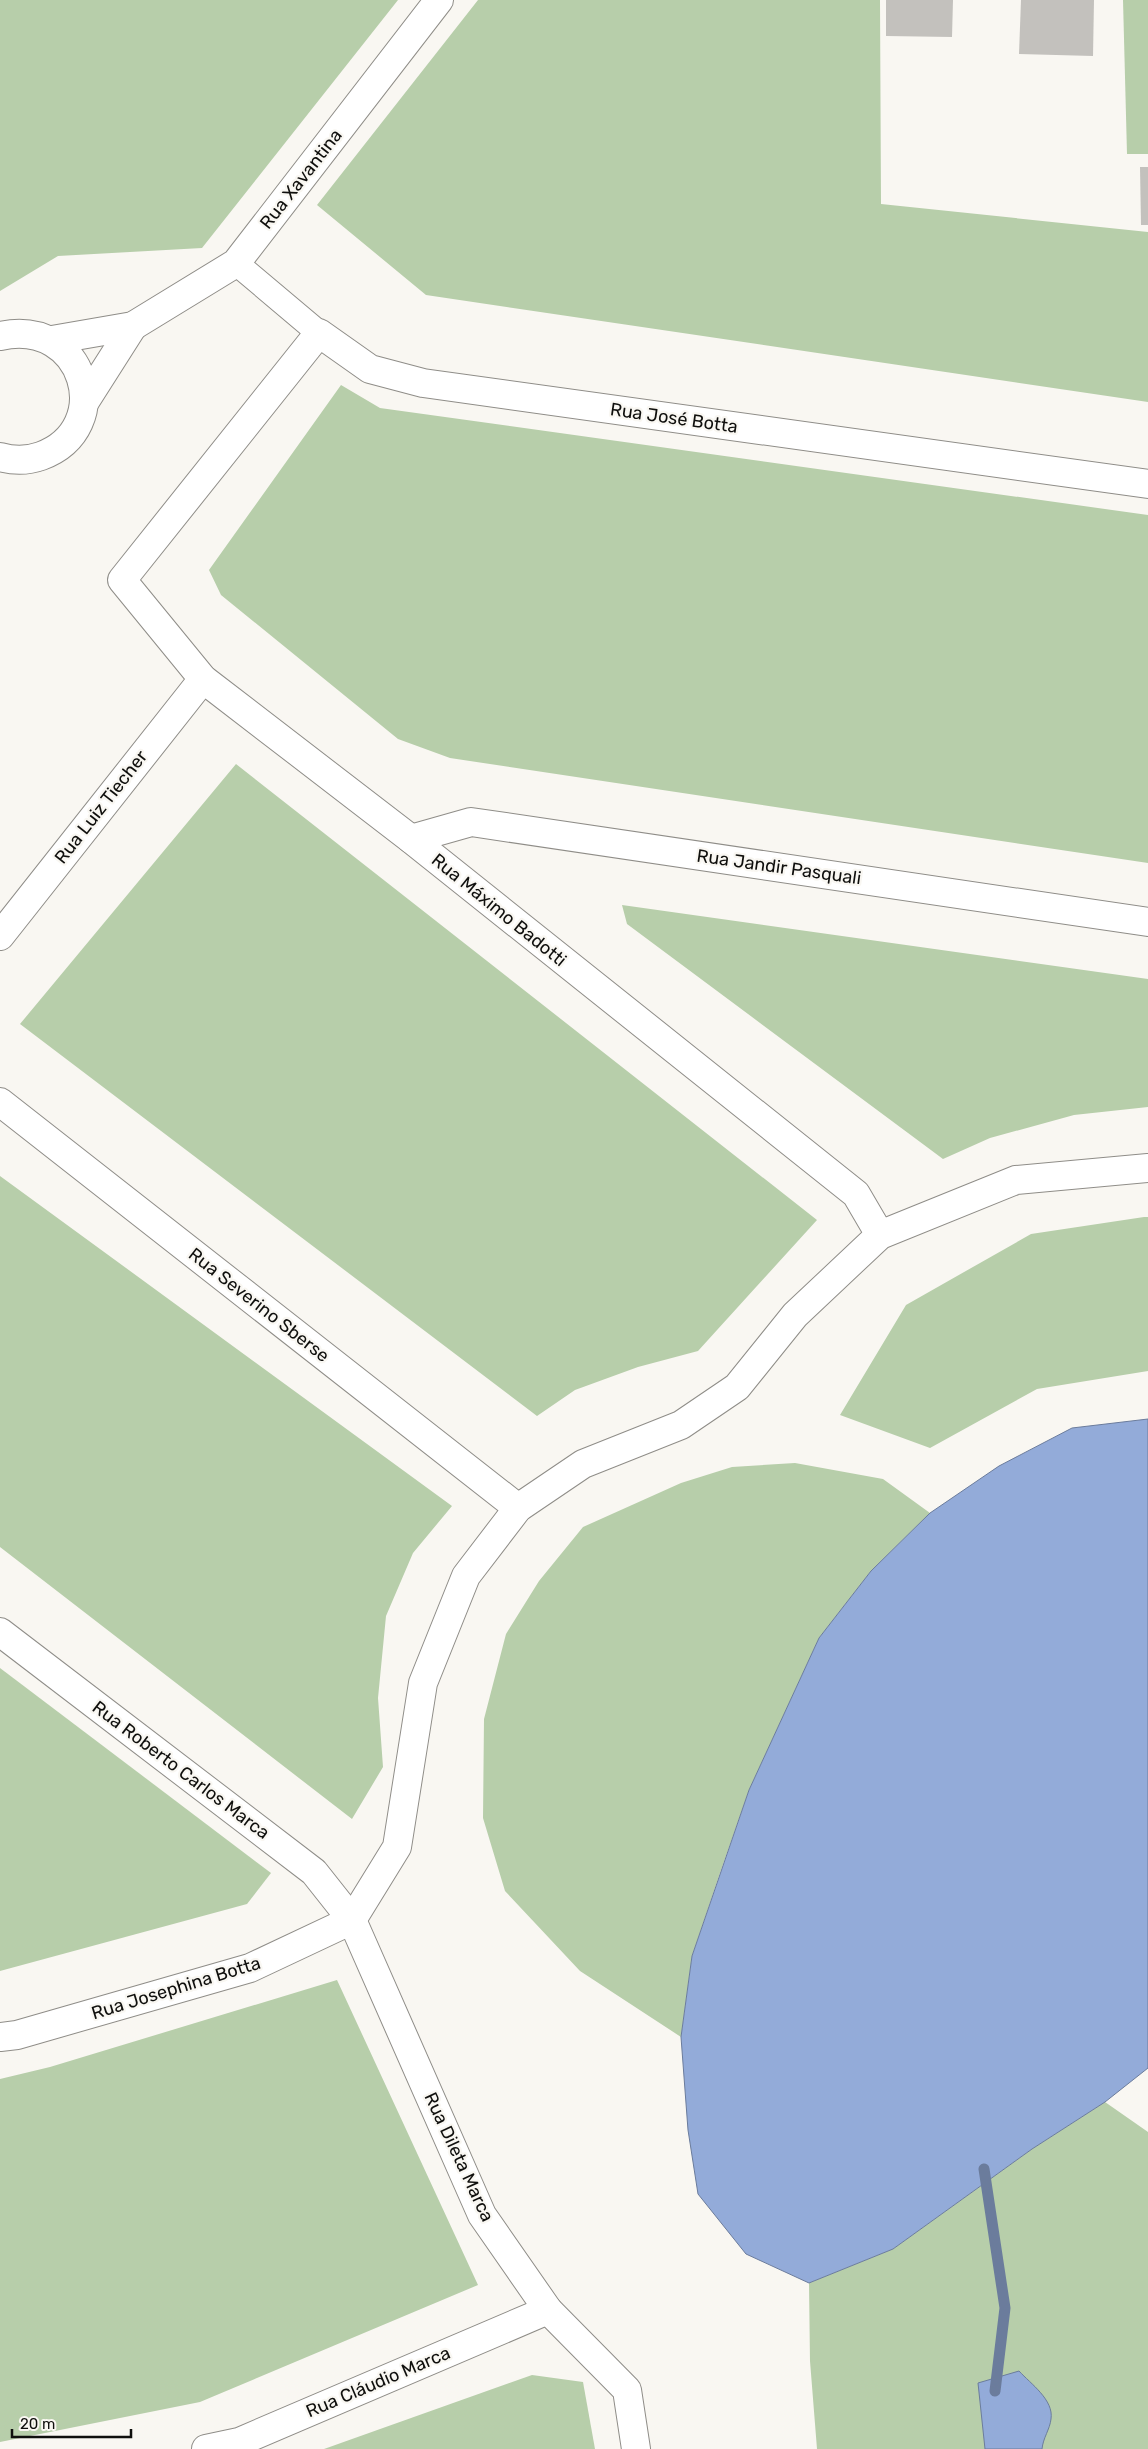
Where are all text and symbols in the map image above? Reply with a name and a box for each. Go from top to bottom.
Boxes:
street label: Rua Xavantina [255,125,347,233]
street label: Rua José Botta [609,398,739,438]
street label: Rua Luiz Tiecher [50,746,152,868]
street label: Rua Jandir Pasquali [695,845,863,889]
street label: Rua Máximo Badotti [427,849,571,971]
street label: Rua Severino Sberse [184,1243,334,1367]
street label: Rua Roberto Carlos Marca [88,1696,274,1844]
street label: Rua Josephina Botta [89,1952,263,2024]
street label: Rua Dileta Marca [419,2089,499,2225]
street label: Rua Cláudio Marca [303,2342,453,2422]
scale bar [12,2406,131,2438]
text: 20 m [20,2415,55,2433]

